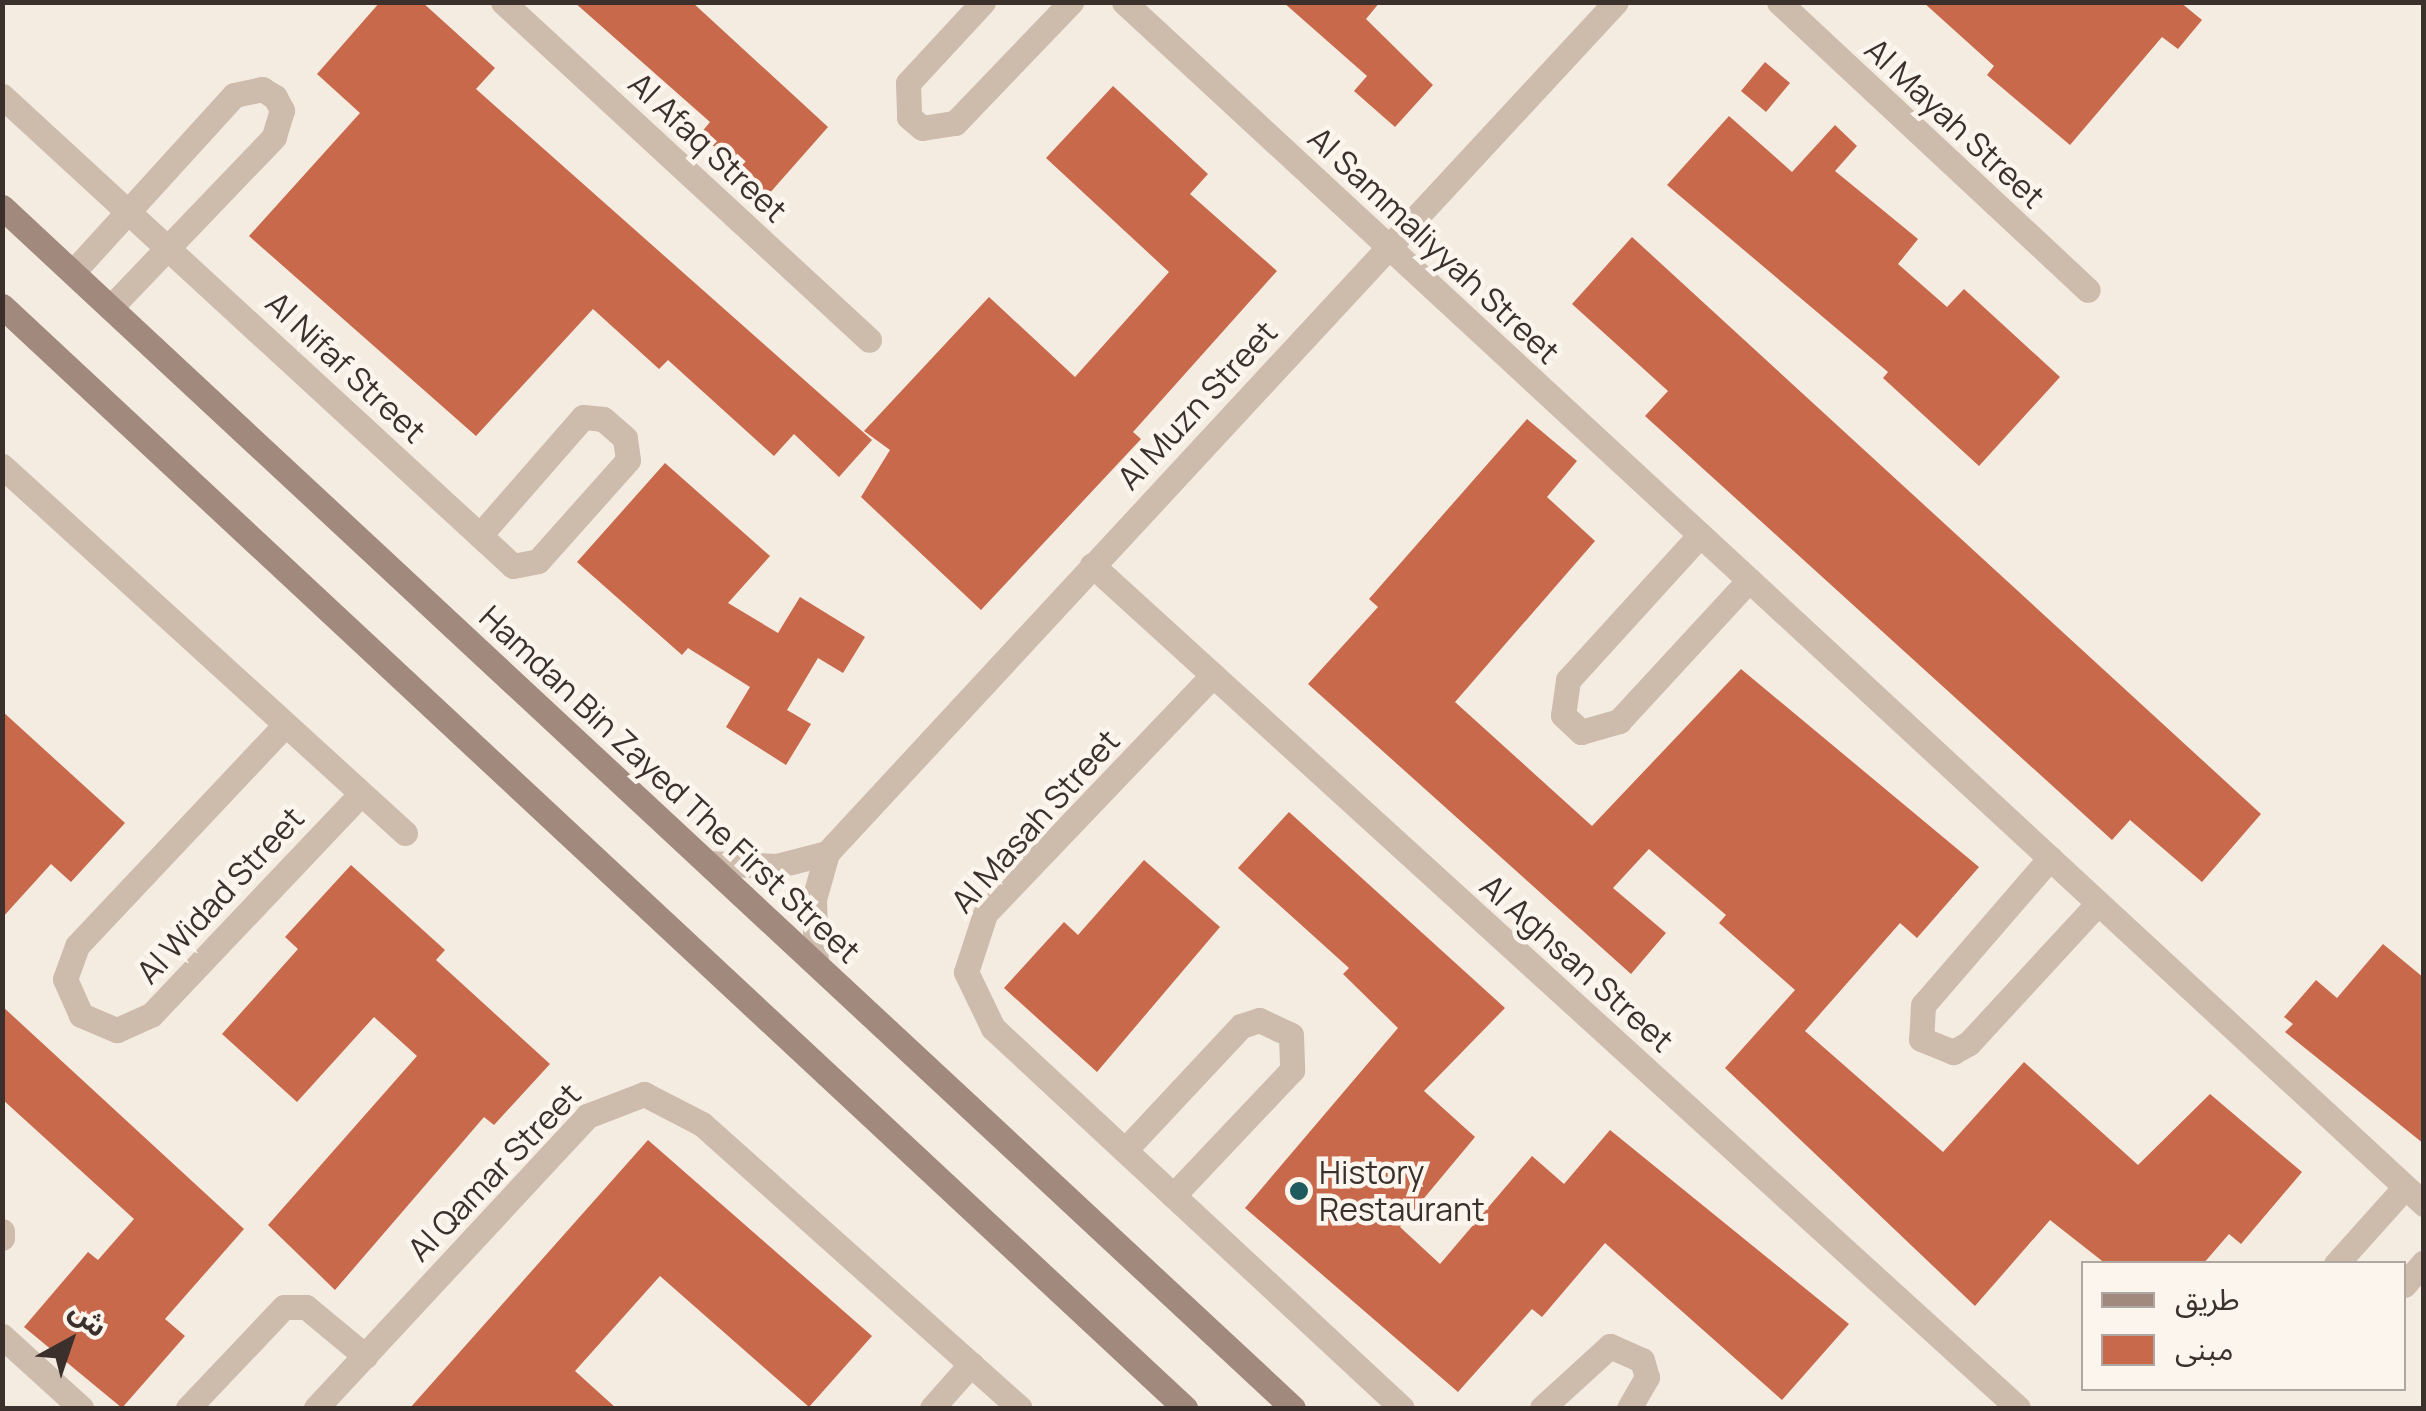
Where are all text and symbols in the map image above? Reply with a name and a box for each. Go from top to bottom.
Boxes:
street label: Al Mayah Street [1857,30,2053,216]
street label: Al Afaq Street [621,64,795,230]
street label: Al Sammaliyyah Street [1301,119,1567,371]
street label: Al Nifaf Street [258,283,434,451]
street label: Al Muzn Street [1109,313,1285,497]
street label: Hamdan Bin Zayed The First Street [472,597,868,971]
street label: Al Masah Street [943,722,1127,920]
street label: Al Widad Street [129,799,311,991]
street label: Al Aghsan Street [1473,866,1681,1060]
street label: Al Qamar Street [400,1075,588,1269]
place label: History Restaurant [1319,1154,1485,1229]
marker: History Restaurant [1288,1180,1310,1202]
legend [2081,1261,2406,1391]
text: طريق [2175,1278,2240,1319]
north arrow [20,1291,120,1391]
text: ش [62,1291,116,1345]
text: مبنى [2175,1328,2233,1369]

